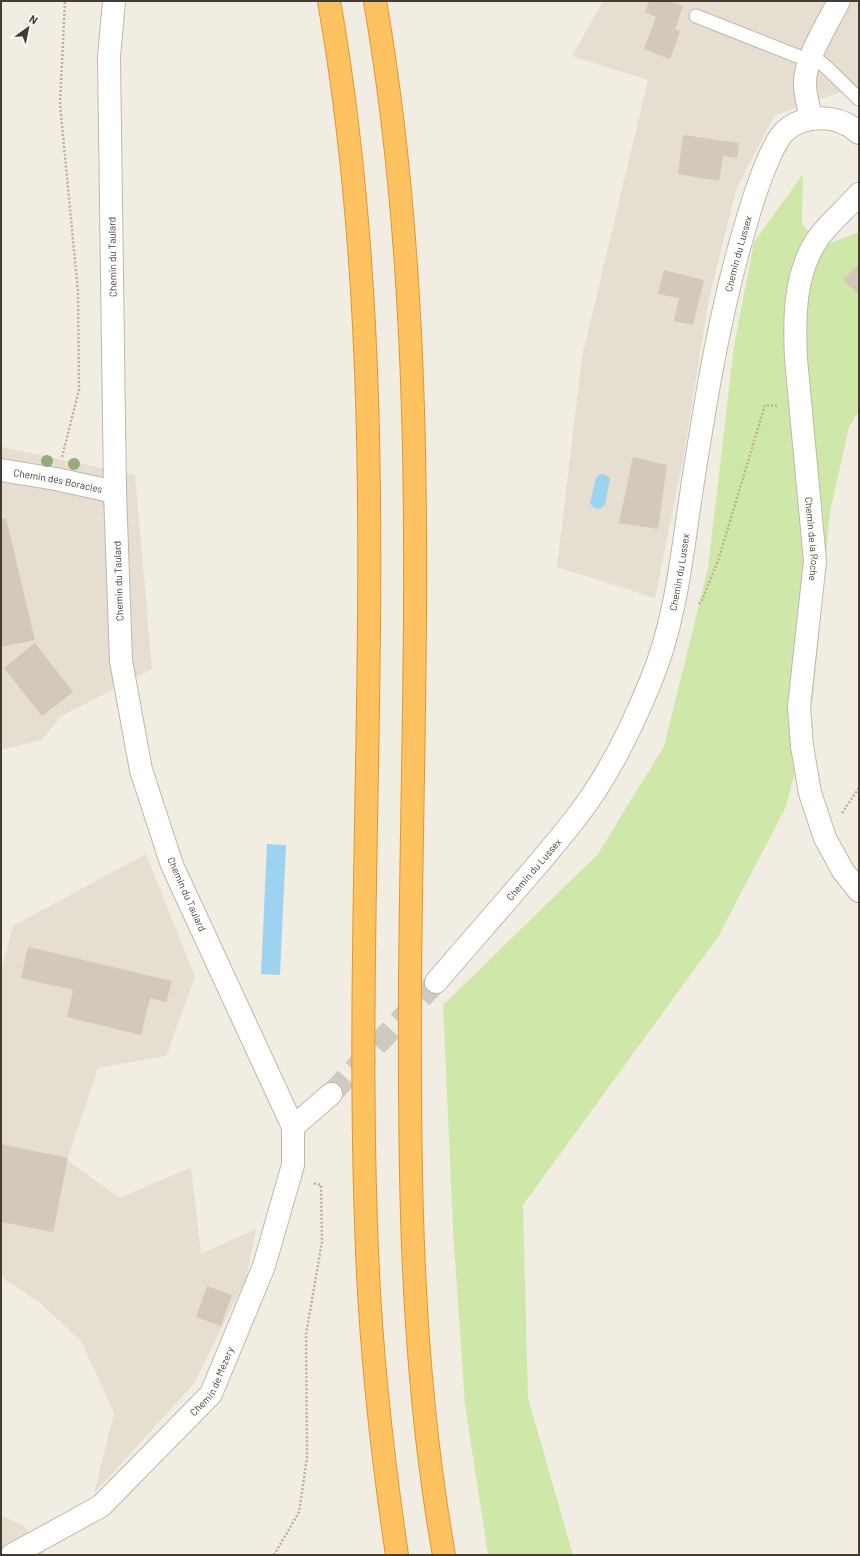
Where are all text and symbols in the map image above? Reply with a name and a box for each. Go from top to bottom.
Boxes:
north arrow [8,8,48,48]
text: N [27,12,40,27]
street label: Chemin du Lussex [722,214,754,293]
street label: Chemin du Taulard [105,217,119,297]
street label: Chemin des Boracles [13,466,104,495]
street label: Chemin de la Roche [803,496,821,582]
street label: Chemin du Lussex [666,532,691,612]
street label: Chemin du Taulard [111,541,125,621]
street label: Chemin du Lussex [503,835,564,903]
street label: Chemin du Taulard [165,855,209,933]
street label: Chemin de Mézery [187,1344,236,1418]

